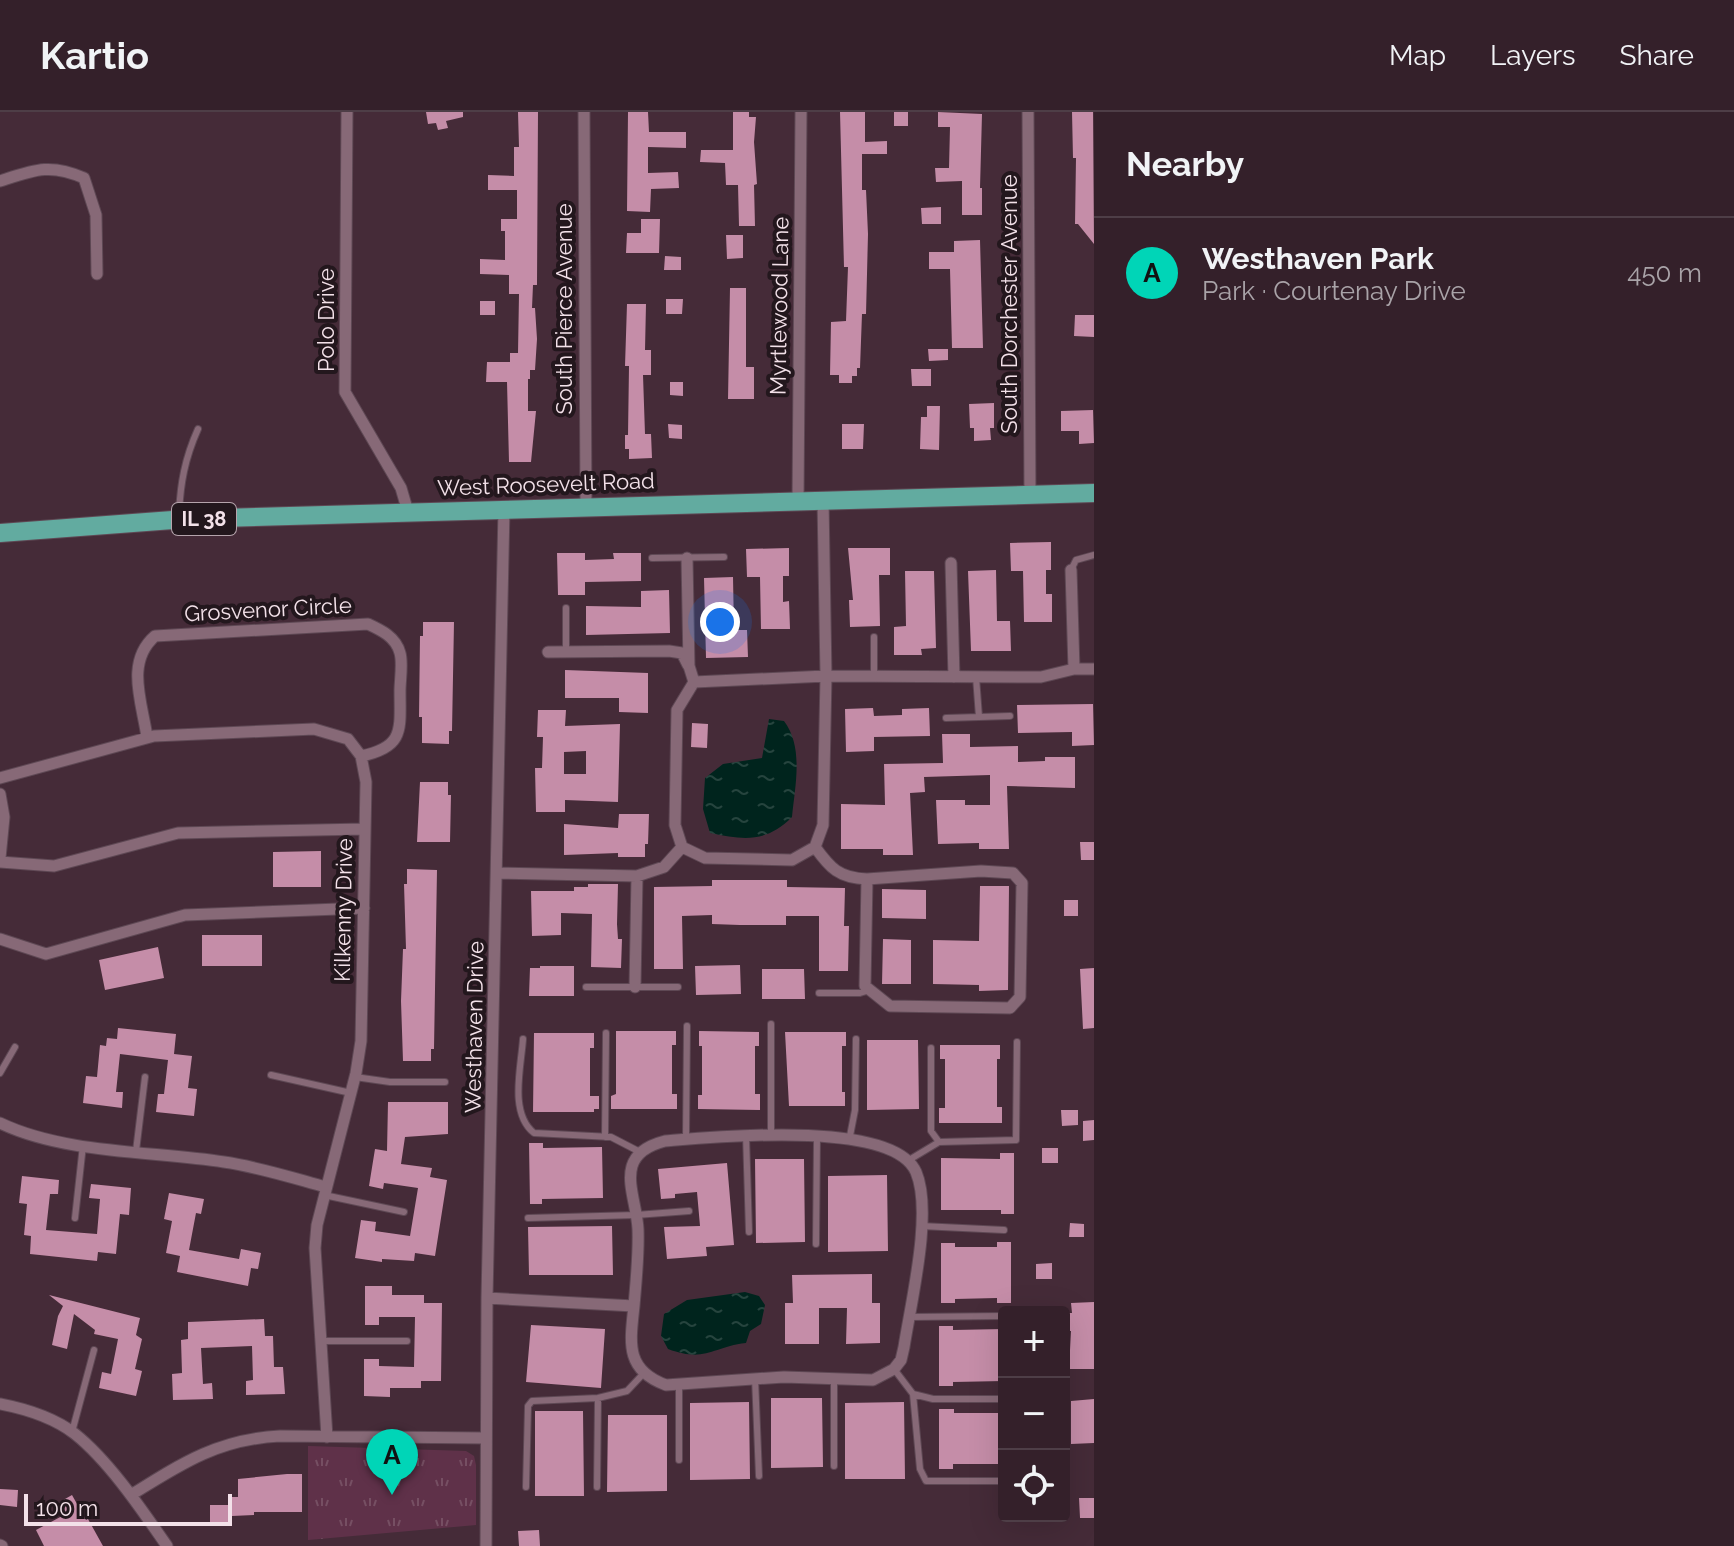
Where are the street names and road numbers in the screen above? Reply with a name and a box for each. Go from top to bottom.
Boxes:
street label: South Dorchester Avenue [996,174,1022,434]
street label: South Pierce Avenue [551,203,577,415]
street label: Myrtlewood Lane [764,216,794,395]
street label: Polo Drive [313,268,339,372]
street label: West Roosevelt Road [437,467,655,501]
road number: IL 38 [172,503,236,535]
street label: Grosvenor Circle [184,592,353,626]
street label: Kilkenny Drive [329,838,357,982]
street label: Westhaven Drive [460,941,489,1113]

